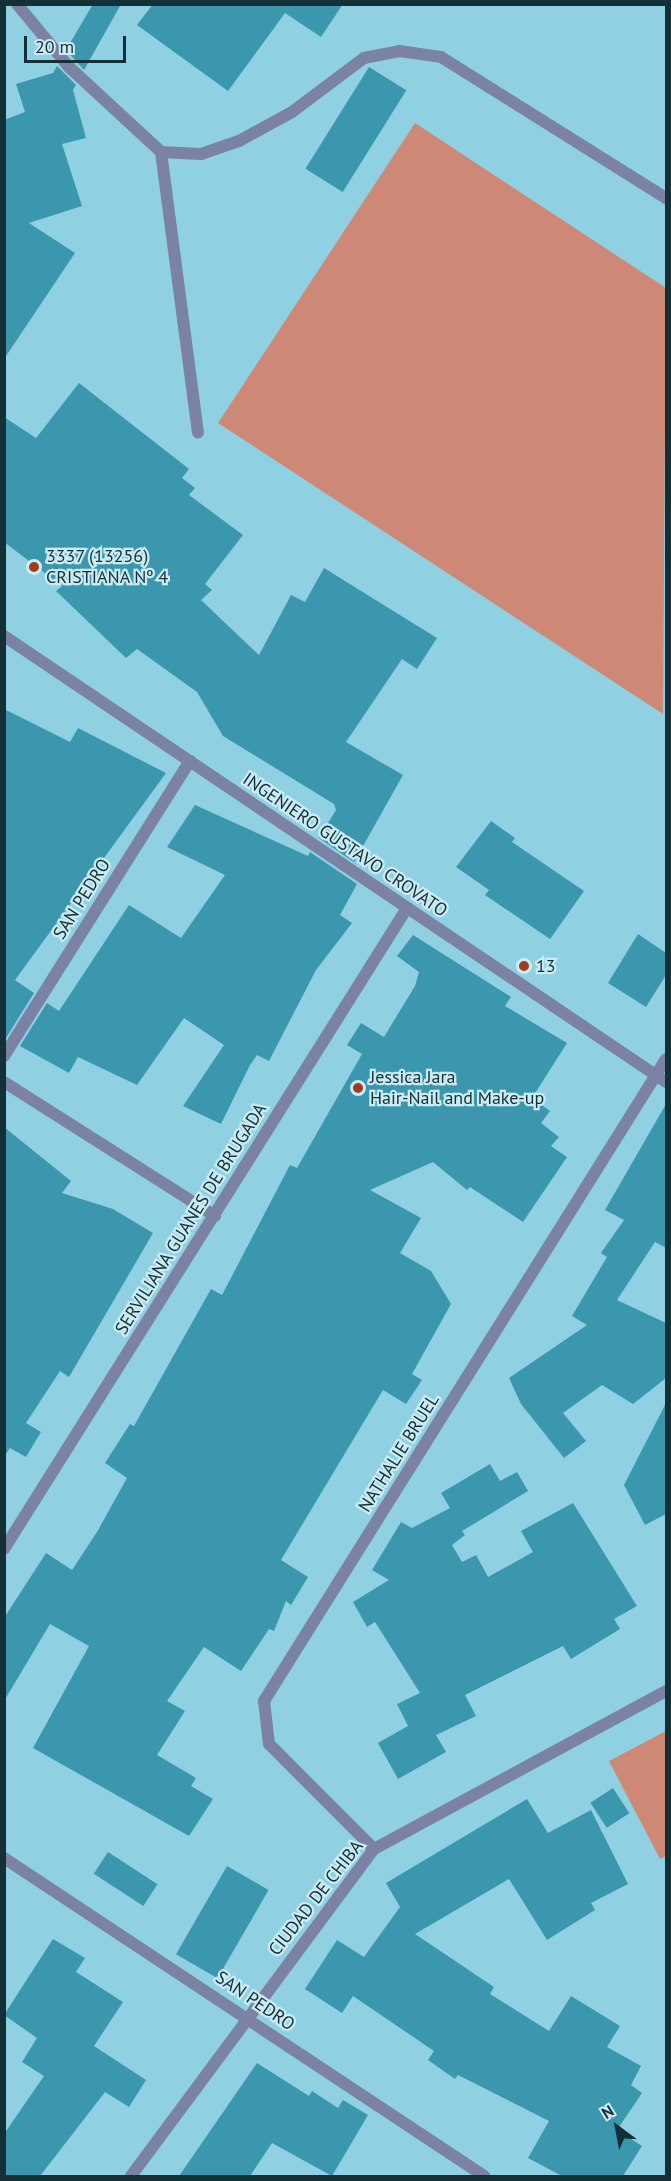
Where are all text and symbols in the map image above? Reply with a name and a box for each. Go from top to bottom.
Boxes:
scale bar [27,24,129,62]
text: 20 m [35,35,74,58]
place label: 3337 (13256) CRISTIANA Nº 4 [46,546,169,588]
marker: 3337 (13256) CRISTIANA Nº 4 [27,560,41,574]
street label: INGENIERO GUSTAVO CROVATO [239,768,451,922]
street label: SAN PEDRO [49,855,115,943]
place label: 13 [536,955,556,977]
marker: 13 [517,959,531,973]
place label: Jessica Jara Hair-Nail and Make-up [370,1067,544,1110]
marker: Jessica Jara Hair-Nail and Make-up [351,1081,365,1095]
street label: SERVILIANA GUANES DE BRUGADA [111,1099,271,1339]
street label: NATHALIE BRUEL [354,1390,444,1516]
street label: CIUDAD DE CHIBA [264,1836,368,1960]
street label: SAN PEDRO [211,1967,299,2035]
north arrow [587,2097,647,2157]
text: N [598,2100,617,2123]

